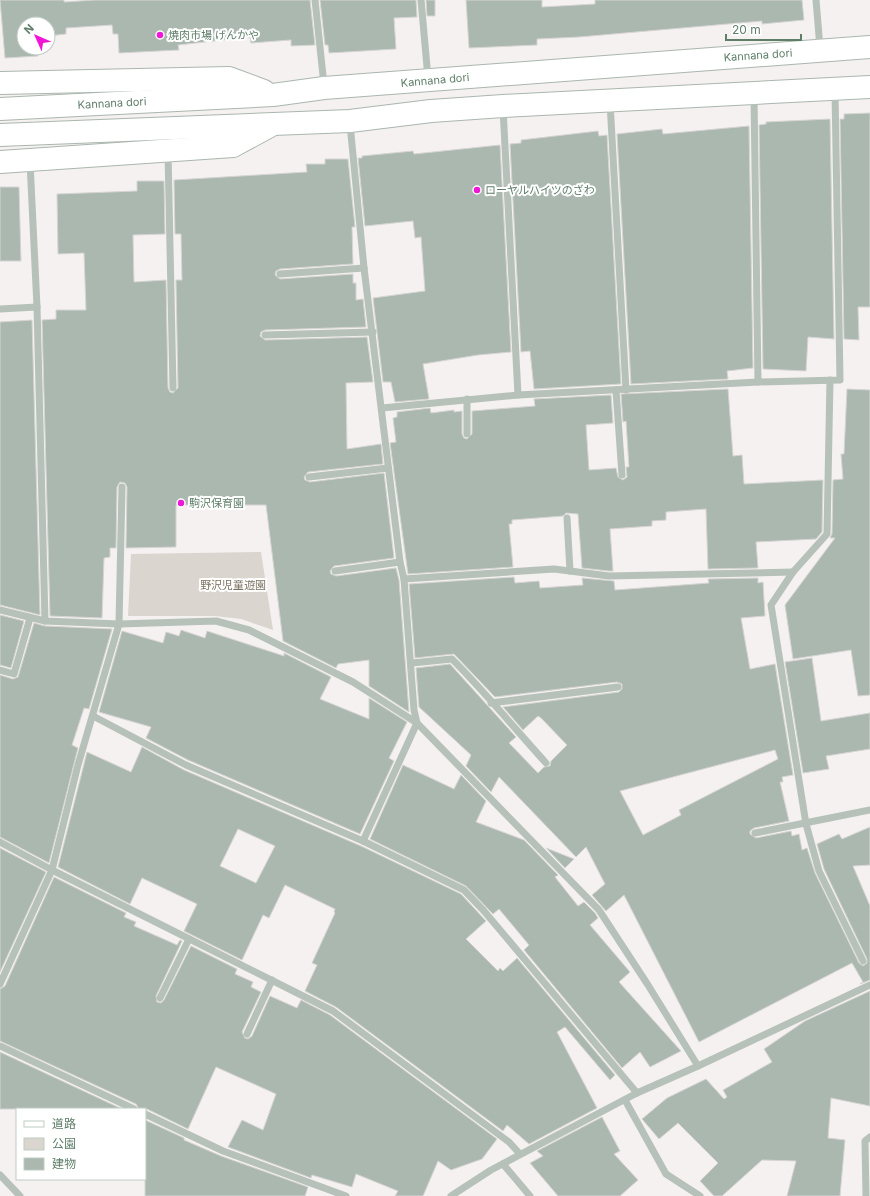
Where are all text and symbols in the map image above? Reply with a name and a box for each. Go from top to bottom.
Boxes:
north arrow [16,16,56,56]
scale bar [726,16,801,42]
text: N [21,21,37,37]
text: 20 m [732,22,761,37]
place label: 焼肉市場 げんかや [168,28,259,42]
marker: 焼肉市場 げんかや [155,30,165,40]
street label: Kannana dori [723,46,793,64]
street label: Kannana dori [400,70,470,90]
street label: Kannana dori [77,94,147,112]
place label: ローヤルハイツのざわ [485,183,595,197]
marker: ローヤルハイツのざわ [472,185,482,195]
place label: 駒沢保育園 [189,496,244,510]
marker: 駒沢保育園 [176,498,186,508]
park label: 野沢児童遊園 [200,578,266,592]
legend [16,1108,146,1180]
text: 道路 [52,1116,76,1131]
text: 公園 [52,1136,76,1151]
text: 建物 [52,1156,76,1171]

